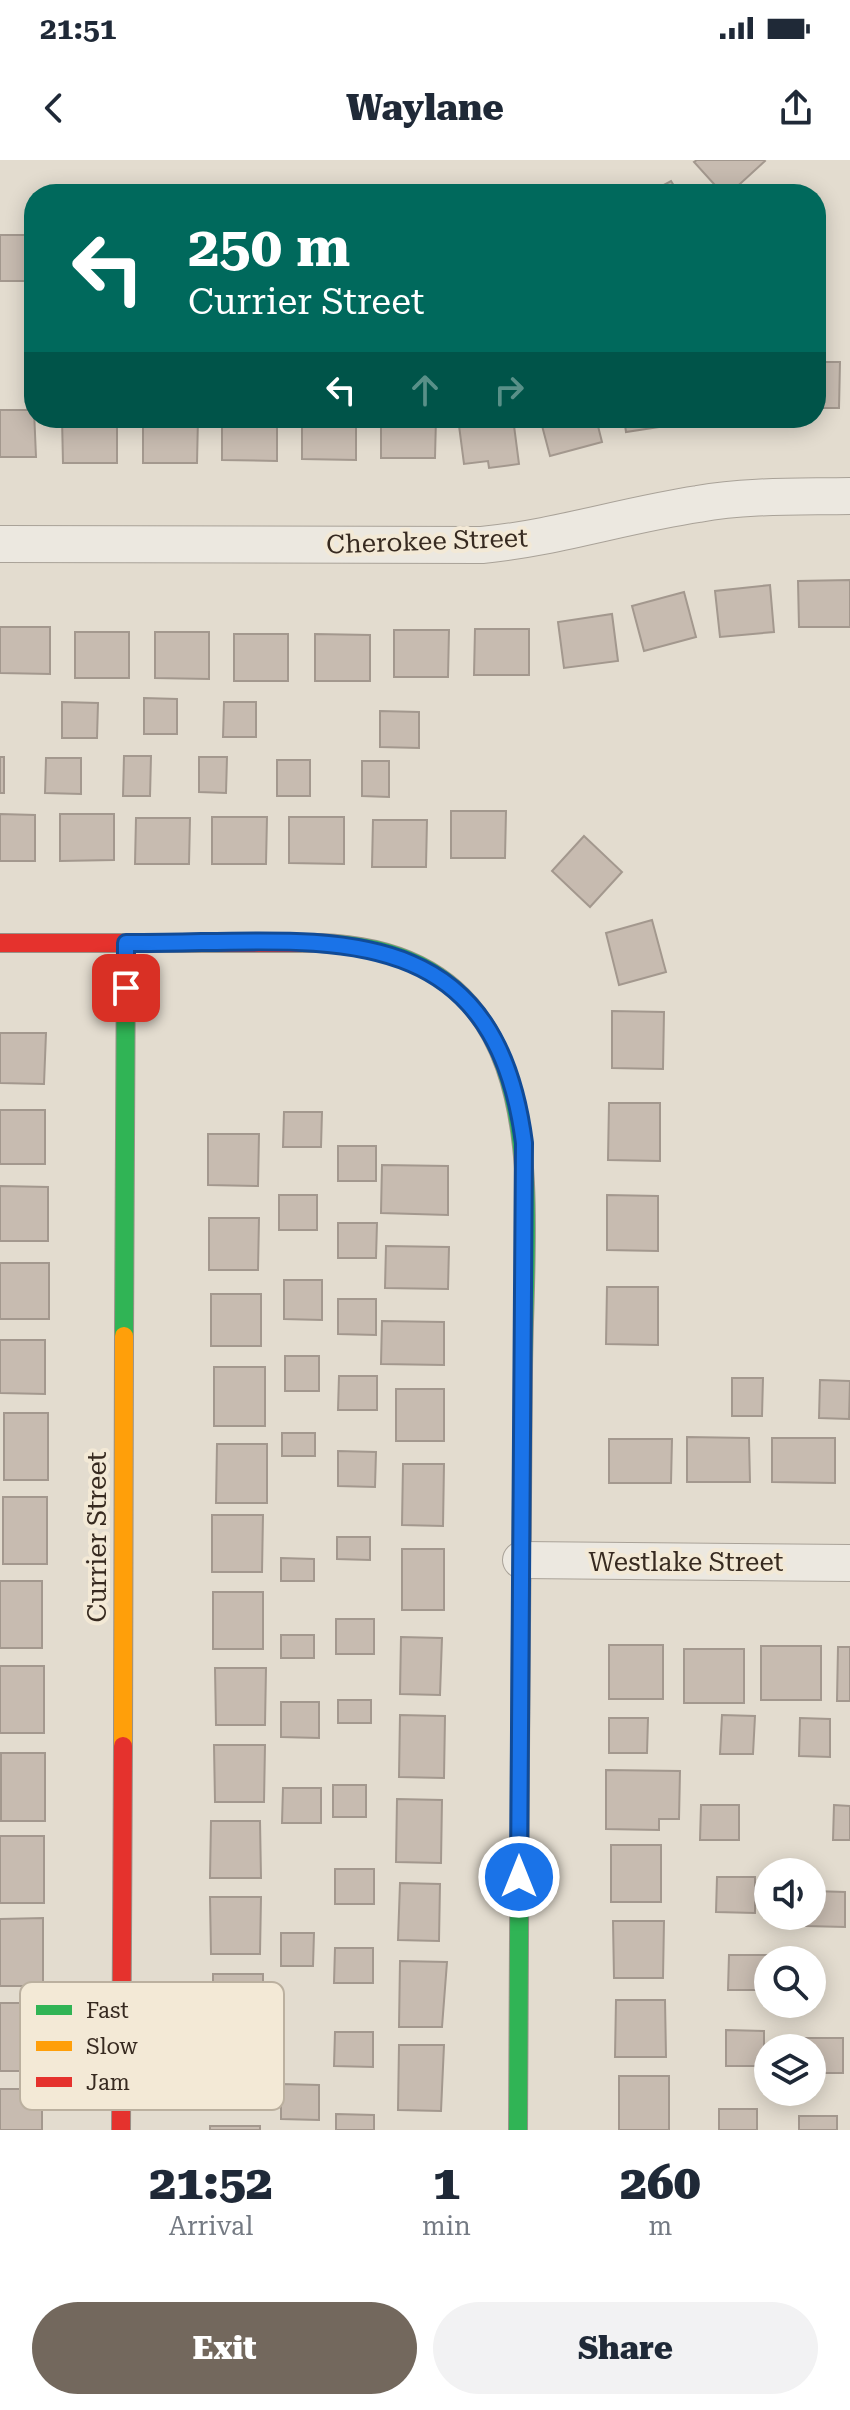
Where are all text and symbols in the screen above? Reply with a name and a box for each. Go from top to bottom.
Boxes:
text: 21:51 [40,11,117,46]
icon: back [32,86,76,130]
icon: share [774,86,818,130]
text: Waylane [346,87,504,129]
text: 250 m [188,214,350,280]
icon: left [56,216,160,320]
text: Currier Street [188,281,424,323]
icon: left [319,368,363,412]
icon: ahead [403,368,447,412]
icon: right [487,368,531,412]
street label: Cherokee Street [326,522,529,560]
pin [92,954,160,1022]
icon: arrive [104,966,148,1010]
street label: Currier Street [82,1451,112,1622]
street label: Westlake Street [589,1547,784,1577]
position arrow [477,1835,561,1919]
map controls [754,1858,826,2106]
button: sound [754,1858,826,1930]
button: search [754,1946,826,2018]
legend [20,1982,284,2110]
text: Fast [86,1998,129,2023]
text: Slow [86,2034,139,2059]
button: layers [754,2034,826,2106]
text: Jam [86,2070,130,2095]
text: 21:52 [149,2155,273,2211]
text: 1 [433,2155,460,2211]
text: 260 [620,2155,701,2211]
text: Arrival [169,2211,253,2241]
text: min [422,2211,471,2241]
text: m [649,2211,672,2241]
button: Exit [32,2302,417,2394]
button: Share [433,2302,818,2394]

